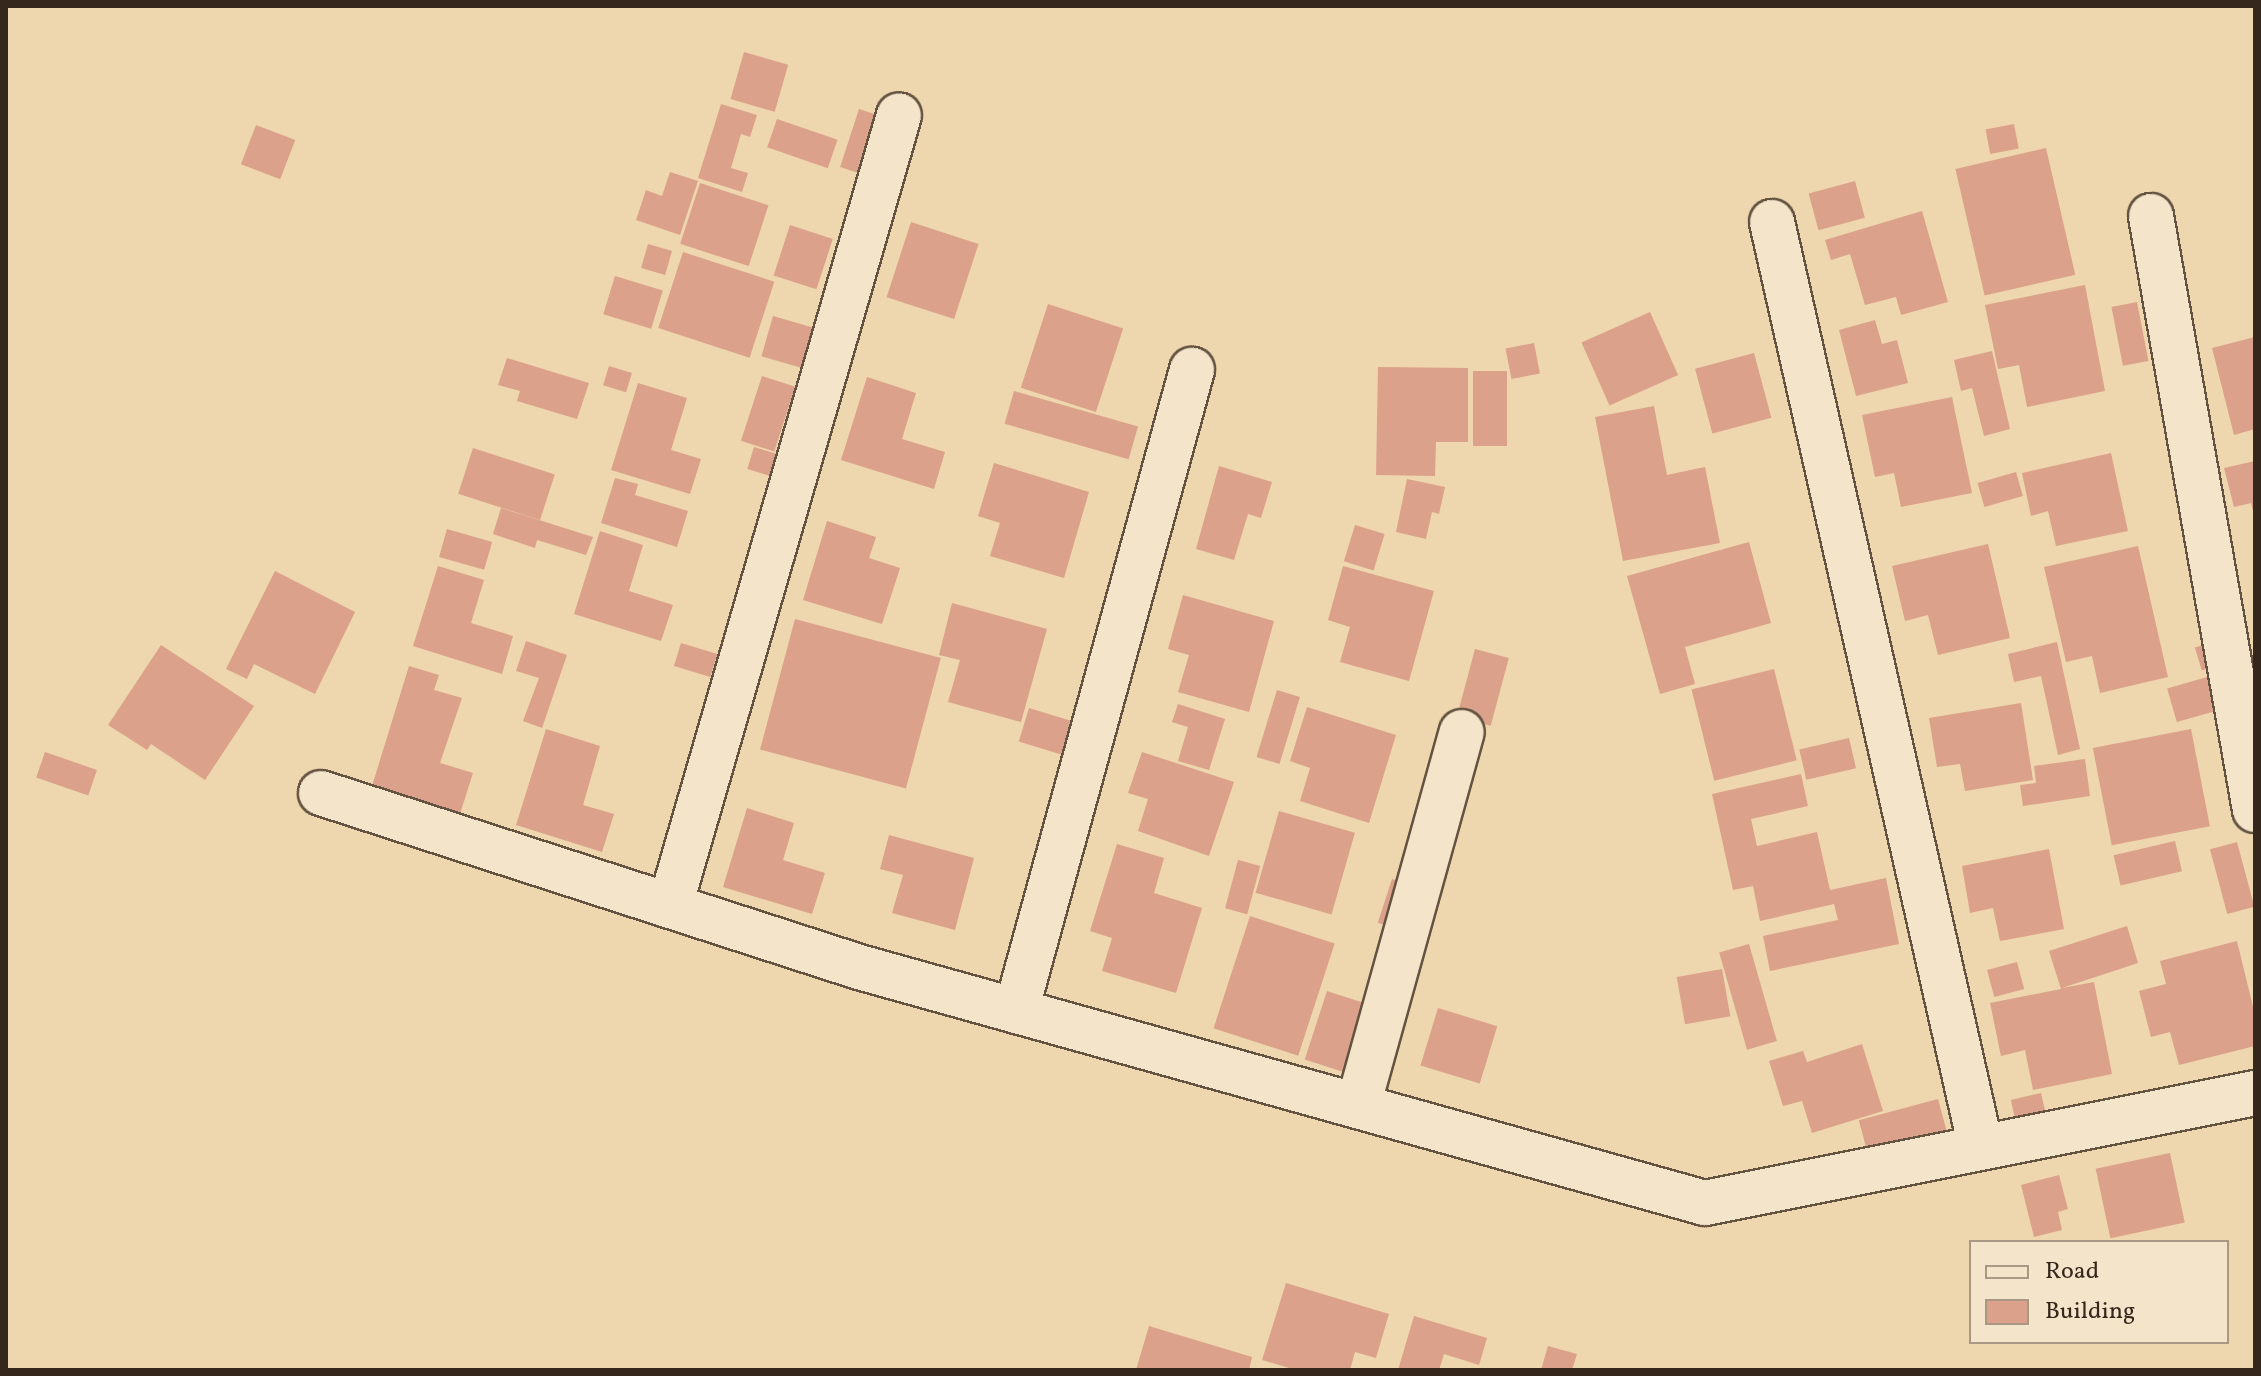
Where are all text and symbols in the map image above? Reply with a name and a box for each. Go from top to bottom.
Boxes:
legend [1969,1240,2229,1344]
text: Road [2045,1255,2099,1289]
text: Building [2045,1295,2135,1329]

